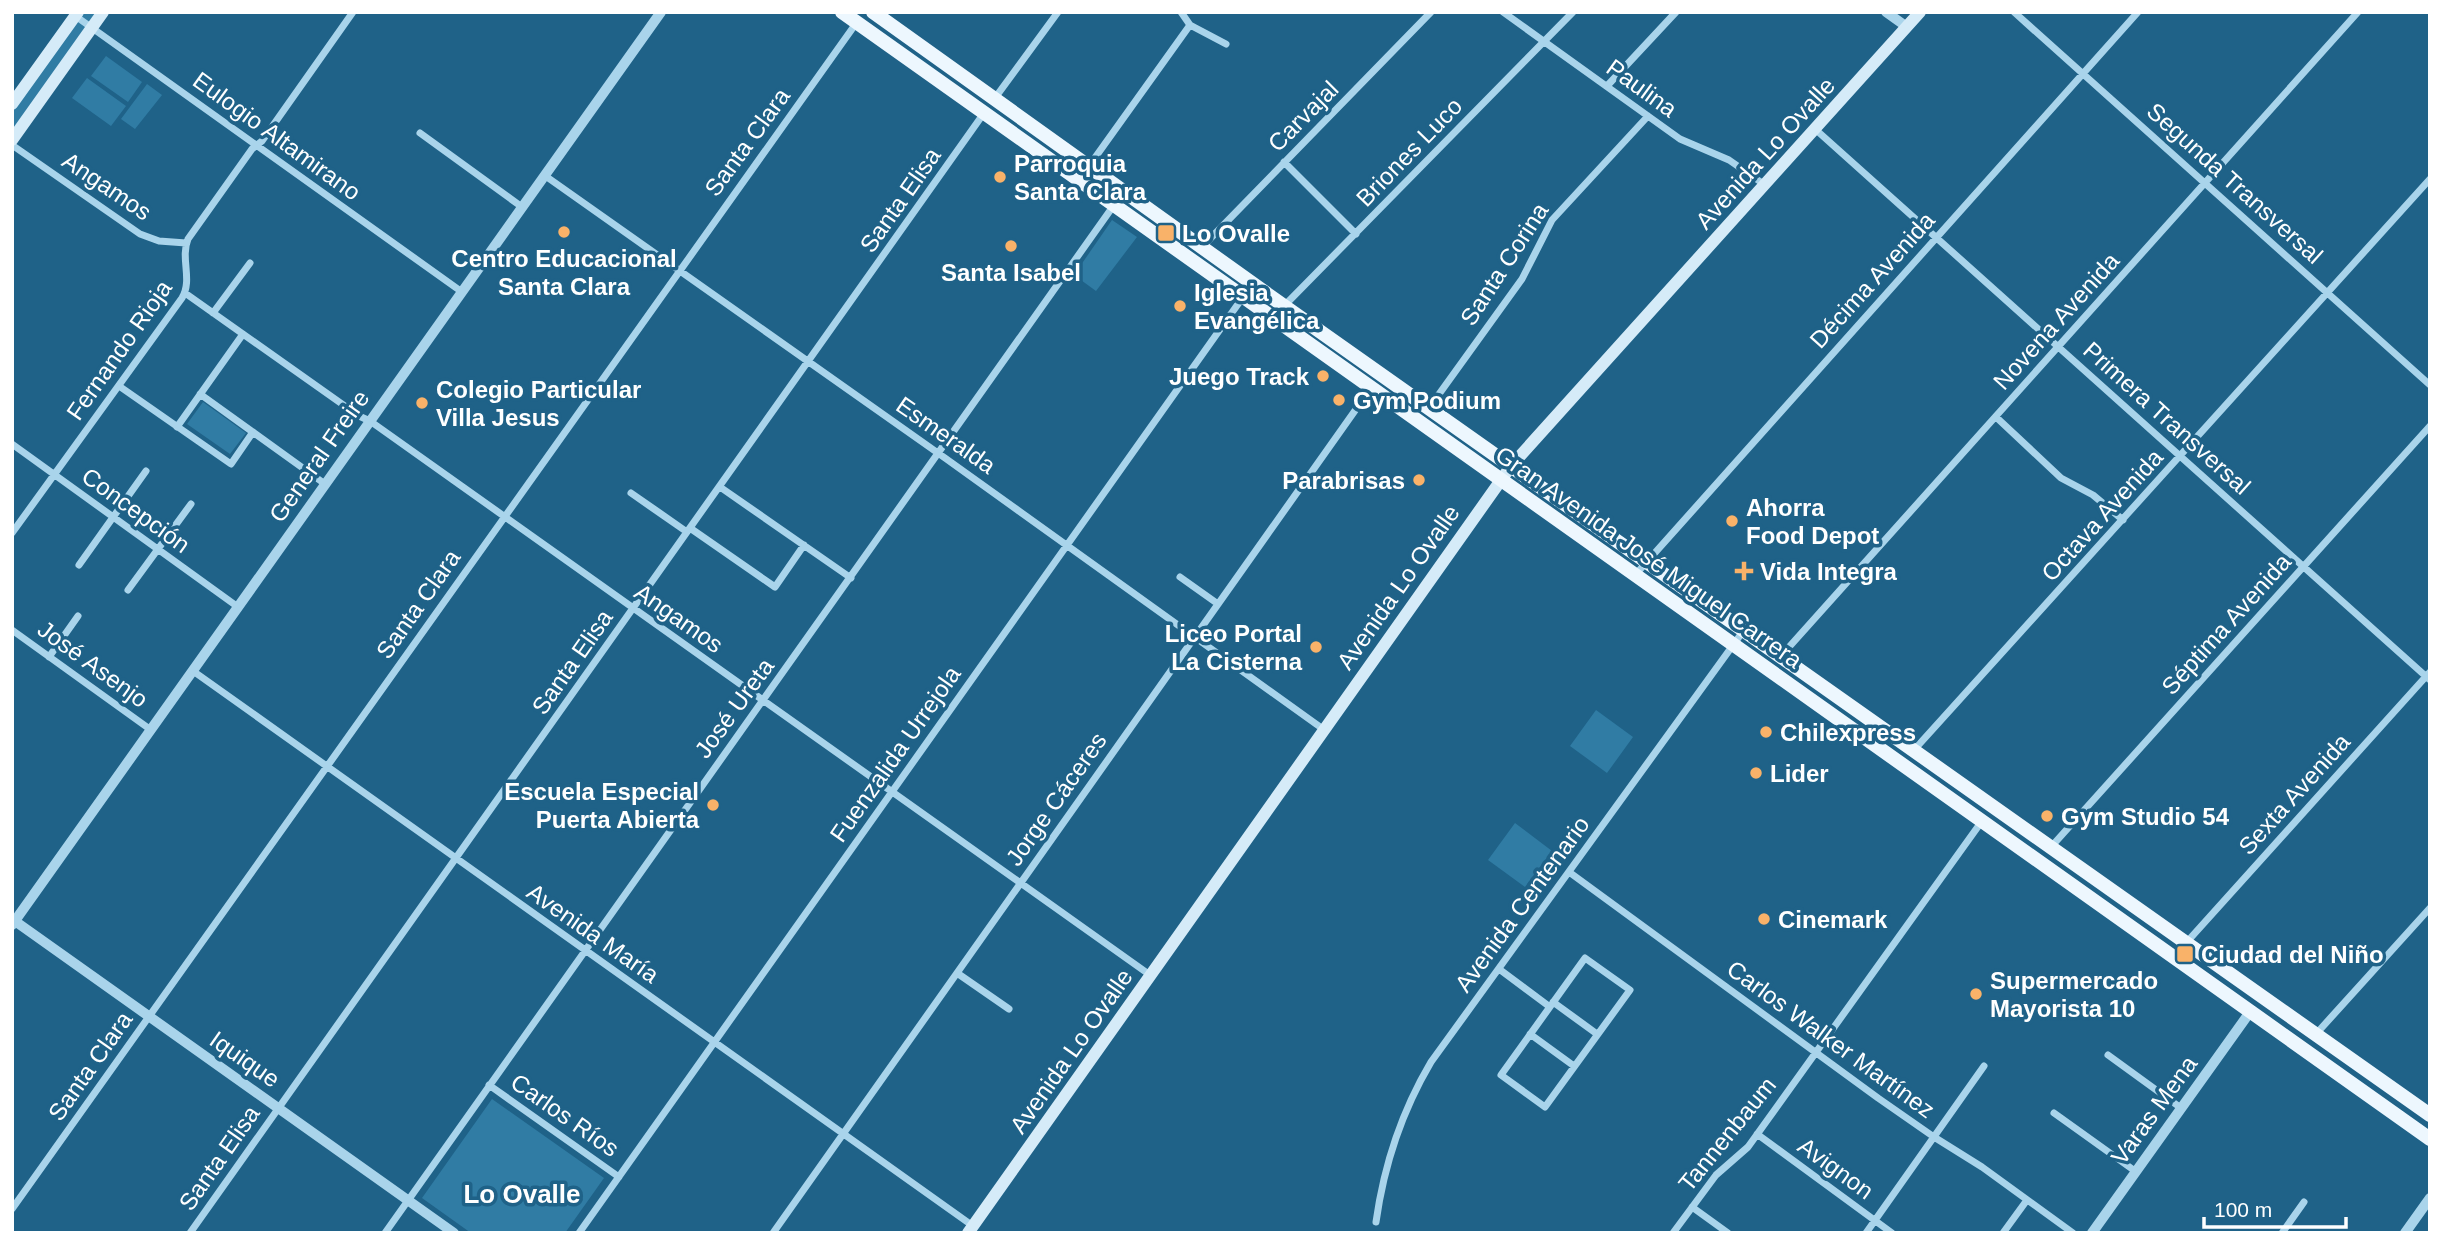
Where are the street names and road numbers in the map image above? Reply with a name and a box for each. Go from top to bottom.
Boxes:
street label: Paulina [1602,54,1683,123]
street label: Eulogio Altamirano [188,66,366,206]
street label: Avenida Lo Ovalle [1690,72,1840,234]
street label: Carvajal [1262,75,1344,157]
street label: Santa Clara [699,82,796,201]
street label: Briones Luco [1351,92,1467,212]
street label: Segunda Transversal [2142,97,2328,269]
street label: Santa Elisa [854,142,946,257]
street label: Angamos [57,146,157,226]
street label: Santa Corina [1455,197,1554,330]
street label: Décima Avenida [1804,206,1940,353]
street label: Novena Avenida [1988,247,2125,395]
street label: Fernando Rioja [61,275,177,425]
street label: Primera Transversal [2078,336,2256,500]
street label: General Freire [264,385,374,527]
street label: Esmeralda [891,391,1001,479]
street label: Gran Avenida José Miguel Carrera [1491,440,1808,674]
street label: Octava Avenida [2036,443,2169,586]
street label: Concepción [77,462,195,558]
street label: Avenida Lo Ovalle [1331,500,1465,674]
street label: Santa Clara [371,544,466,664]
street label: Séptima Avenida [2156,548,2297,700]
street label: Angamos [630,578,728,658]
street label: Santa Elisa [526,604,618,719]
street label: José Asenjo [33,615,153,713]
street label: José Ureta [689,653,779,763]
street label: Fuenzalida Urrejola [824,660,966,847]
street label: Jorge Cáceres [1000,727,1112,871]
street label: Sexta Avenida [2233,728,2356,860]
street label: Avenida Centenario [1449,811,1595,997]
street label: Avenida María [522,878,664,989]
street label: Carlos Walker Martínez [1722,955,1940,1123]
street label: Avenida Lo Ovalle [1004,964,1138,1138]
street label: Santa Clara [43,1006,138,1126]
street label: Iquique [205,1025,285,1093]
street label: Varas Mena [2106,1050,2203,1170]
street label: Carlos Ríos [506,1068,624,1162]
street label: Tannenbaum [1673,1072,1781,1196]
street label: Santa Elisa [173,1100,265,1215]
street label: Avignon [1793,1132,1879,1204]

